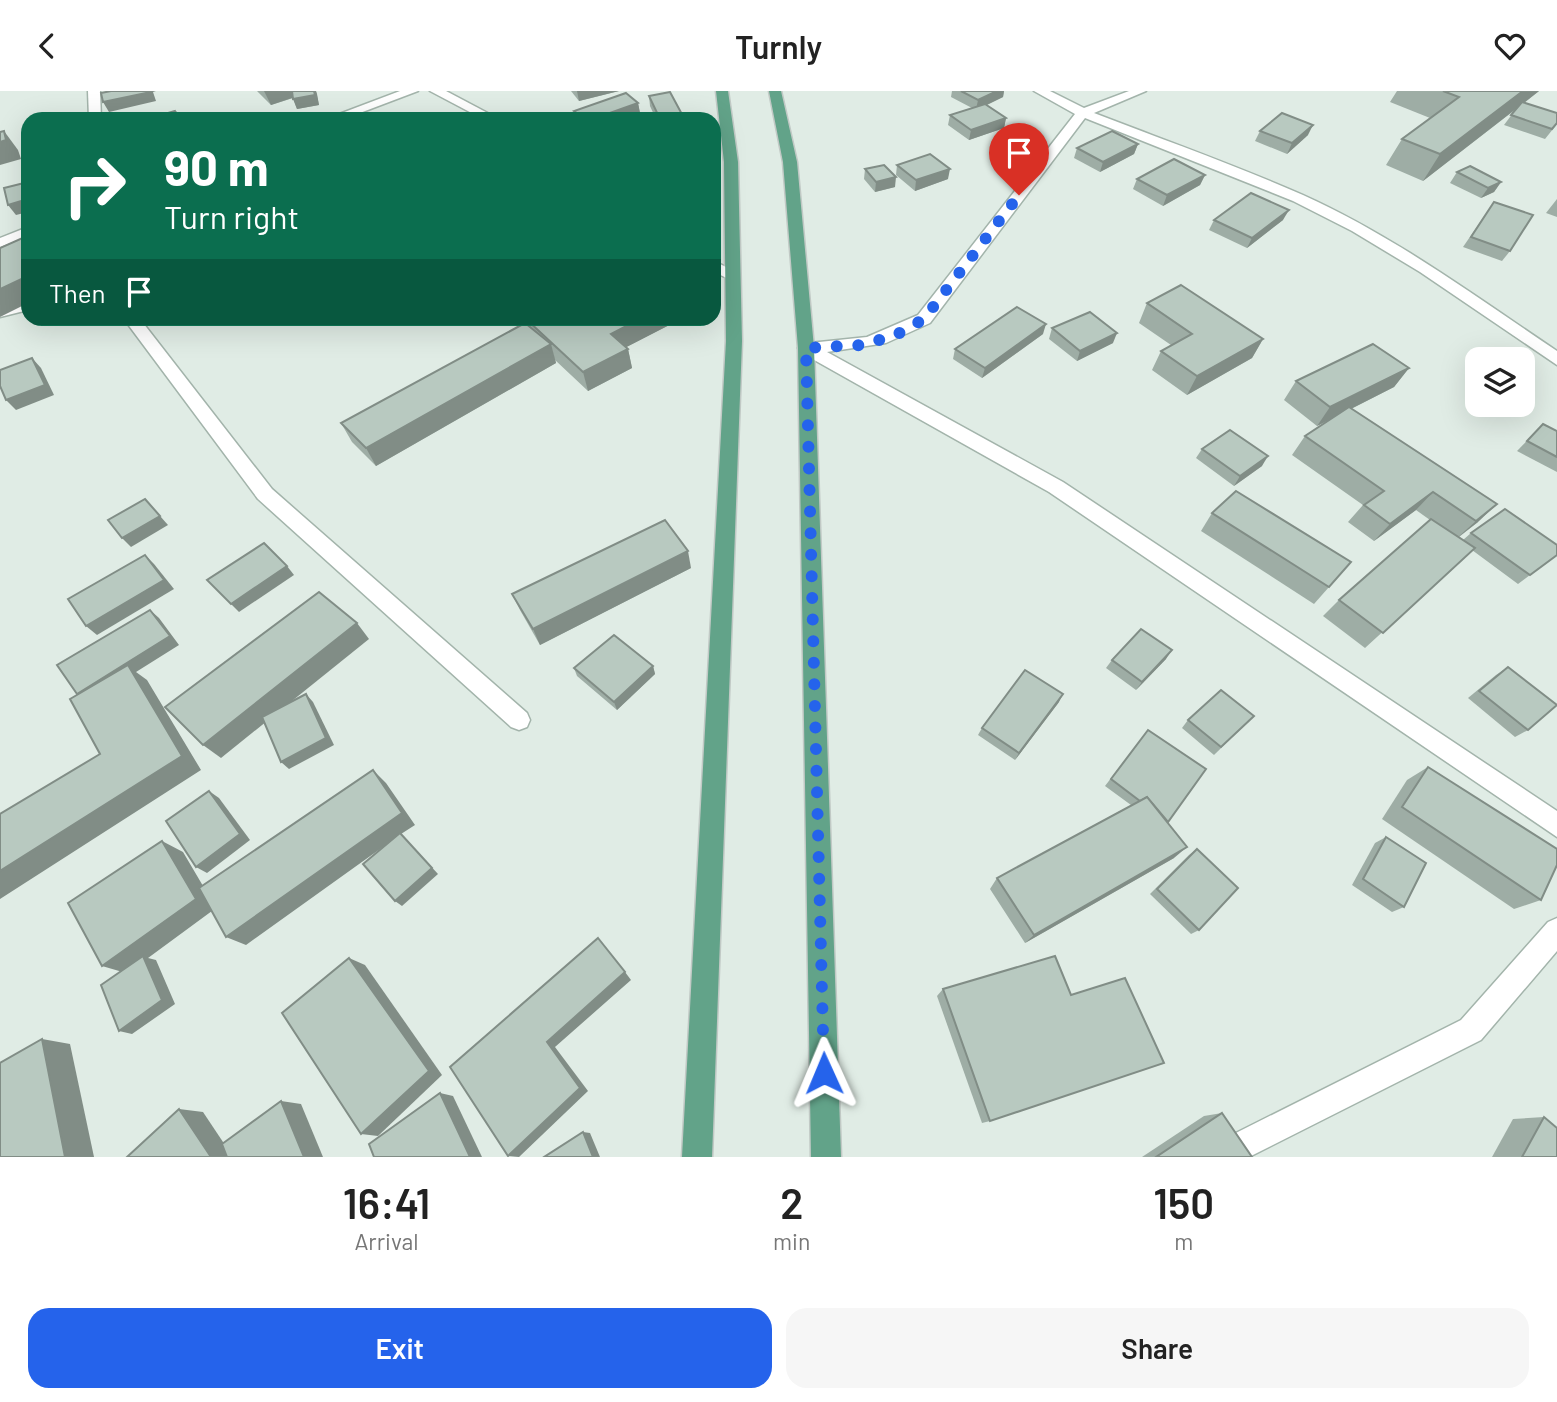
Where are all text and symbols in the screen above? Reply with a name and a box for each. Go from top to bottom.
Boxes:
icon: back [28,27,66,65]
text: Turnly [735,27,822,65]
icon: heart [1491,27,1529,65]
pin [989,123,1049,195]
icon: arrive [1000,134,1038,172]
text: 90 m [164,137,269,196]
icon: right [49,140,140,231]
text: Turn right [164,197,299,235]
icon: arrive [120,273,158,311]
text: Then [49,277,106,308]
map controls [1465,347,1535,417]
button: layers [1465,347,1535,417]
position arrow [787,1036,861,1110]
text: 16:41 [343,1177,430,1227]
text: 2 [780,1177,803,1227]
text: 150 [1153,1177,1214,1227]
text: Arrival [354,1227,419,1255]
text: min [773,1227,810,1255]
text: m [1174,1227,1193,1255]
button: Exit [28,1308,772,1388]
button: Share [786,1308,1529,1388]

